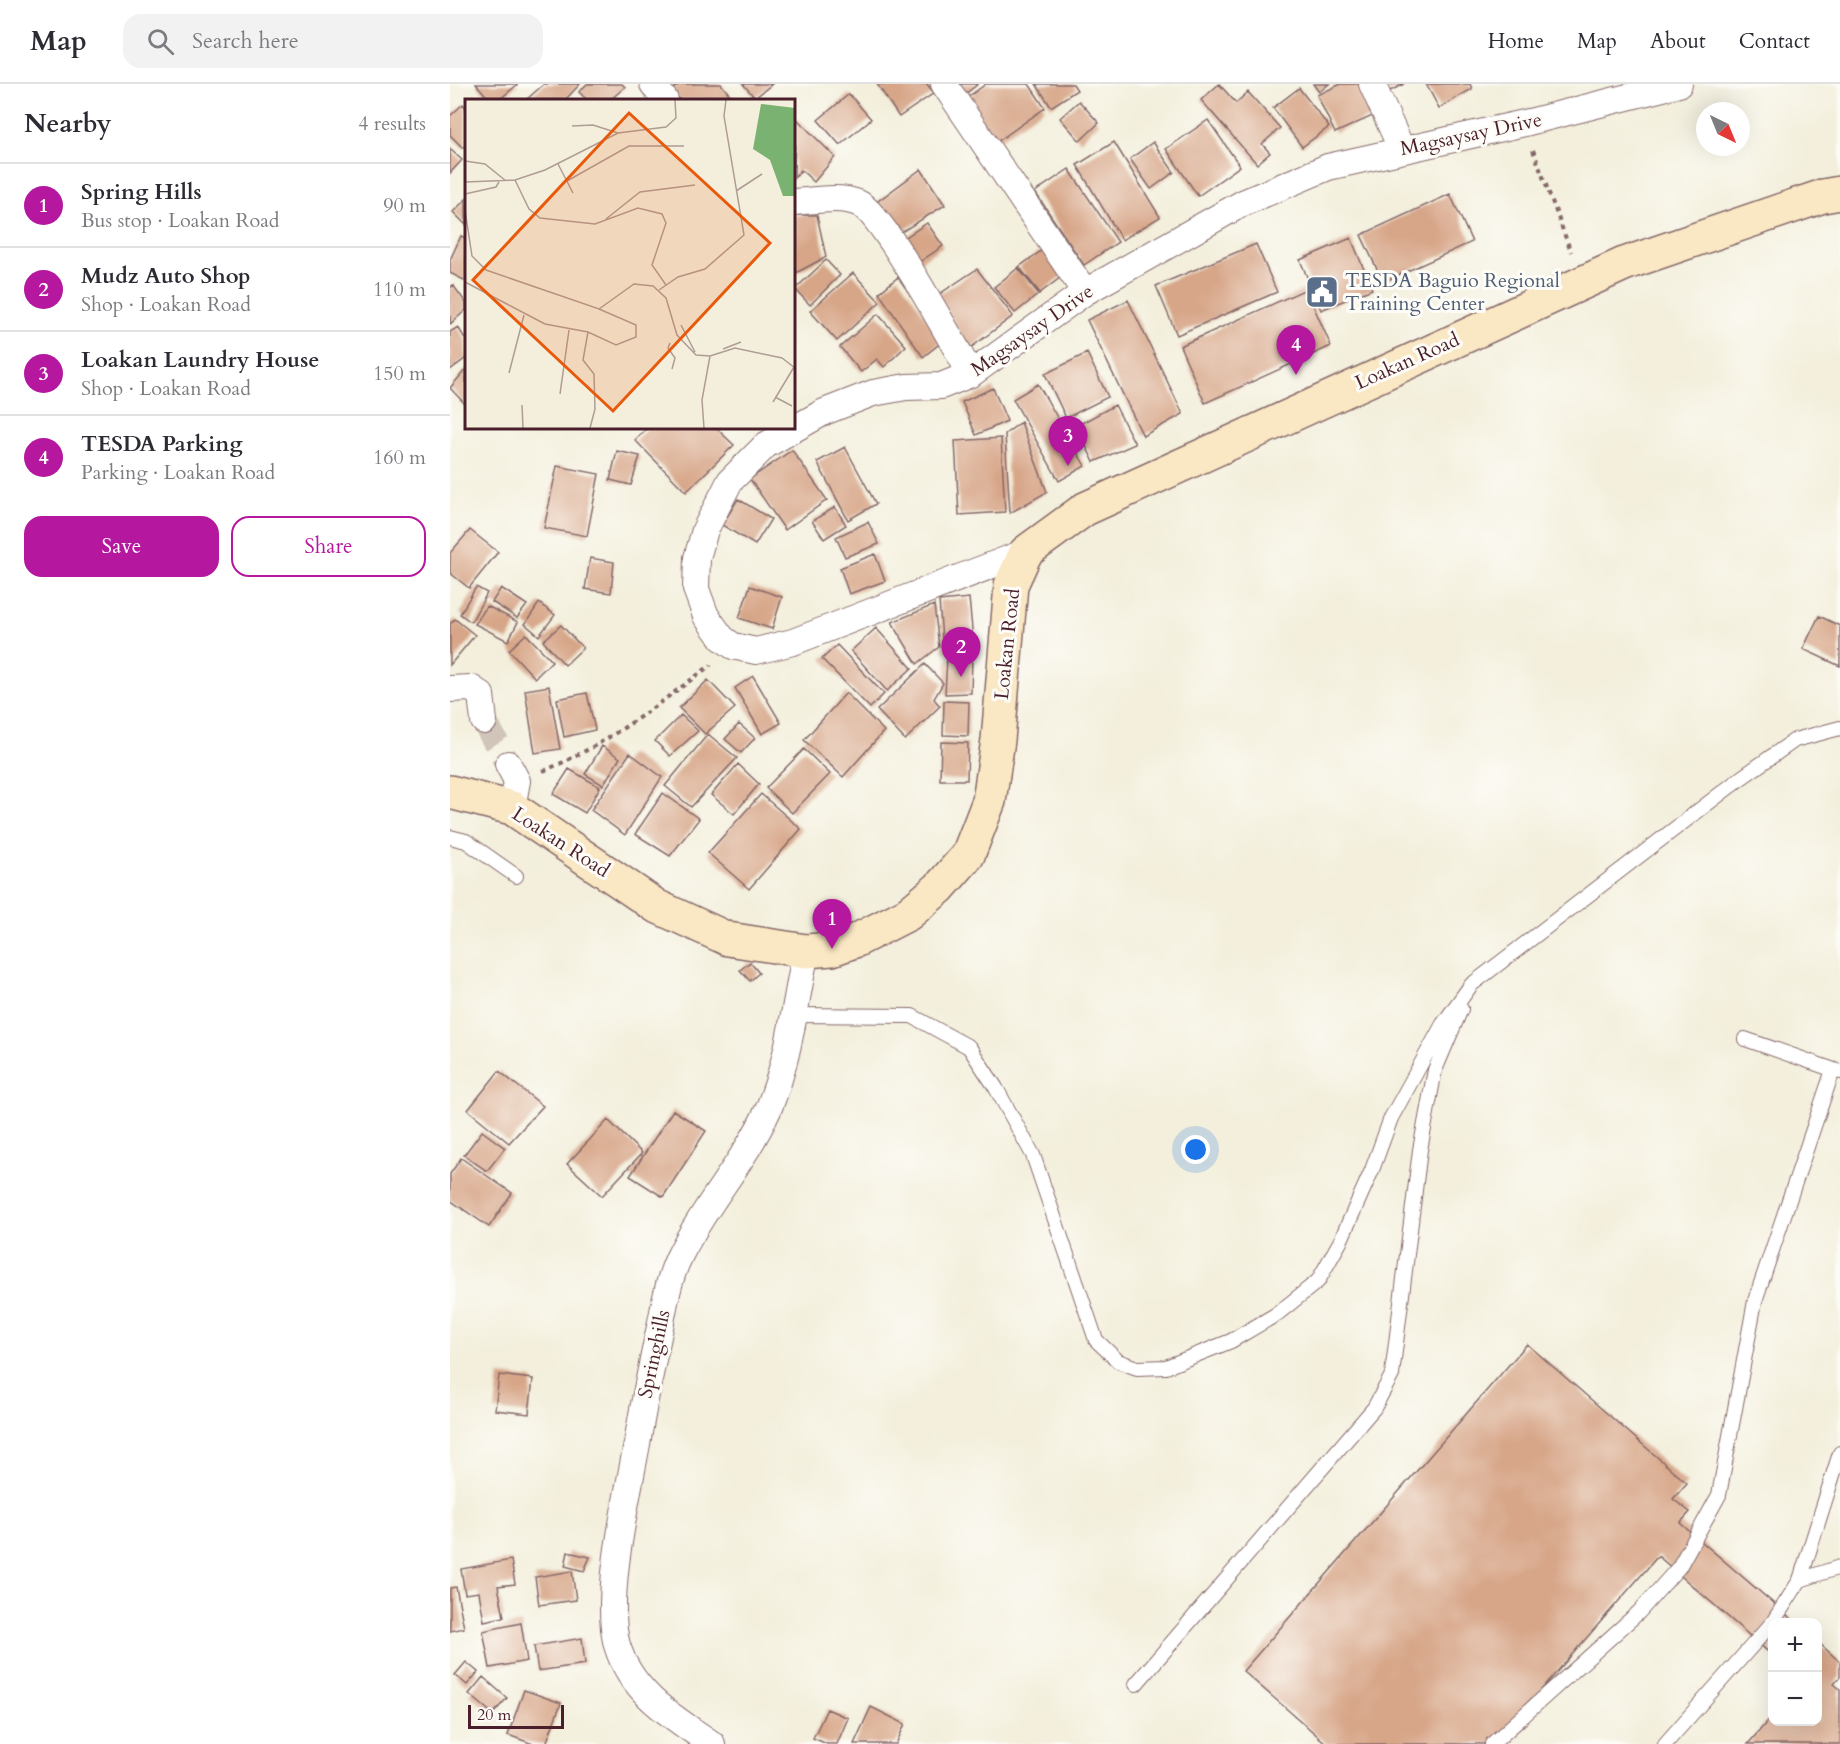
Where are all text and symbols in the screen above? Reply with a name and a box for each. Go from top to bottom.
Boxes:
search box [123,14,543,68]
text: Map [30,22,87,60]
icon: search [144,25,177,58]
text: Search here [192,26,299,56]
text: Home [1488,27,1544,56]
text: Map [1577,27,1617,56]
text: About [1650,27,1706,56]
text: Contact [1739,27,1810,56]
inset map [465,99,795,429]
north arrow [1696,102,1750,156]
text: Nearby [24,106,112,141]
street label: Magsaysay Drive [1398,106,1544,162]
text: 4 results [358,110,426,137]
text: Spring Hills [81,177,202,207]
text: 1 [38,192,49,219]
text: 90 m [383,192,426,219]
text: Bus stop · Loakan Road [81,207,280,234]
text: Mudz Auto Shop [81,261,251,291]
place label: TESDA Baguio Regional Training Center [1345,267,1560,317]
public building icon: TESDA Baguio Regional Training Center [1304,274,1340,310]
text: 2 [38,276,49,303]
text: 110 m [373,276,426,303]
street label: Magsaysay Drive [965,278,1099,382]
text: Shop · Loakan Road [81,291,251,318]
pin: 4 [1276,326,1316,375]
street label: Loakan Road [1351,326,1464,396]
text: Loakan Laundry House [81,345,319,375]
text: 3 [38,360,49,387]
text: 150 m [373,360,426,387]
text: Shop · Loakan Road [81,375,251,402]
pin: 3 [1048,416,1088,466]
text: TESDA Parking [81,429,243,459]
text: 4 [38,444,49,471]
text: 160 m [373,444,426,471]
text: Parking · Loakan Road [81,459,275,486]
button: Save [24,516,219,577]
button: Share [231,516,426,577]
street label: Loakan Road [988,587,1026,701]
pin: 2 [942,628,980,677]
street label: Loakan Road [507,800,615,884]
pin: 1 [812,900,851,949]
your location [1181,1135,1210,1164]
street label: Springhills [631,1307,677,1401]
map controls [1768,1618,1822,1726]
button: + [1768,1618,1822,1672]
button: − [1768,1672,1822,1726]
scale bar [468,1702,564,1730]
text: 20 m [477,1704,511,1726]

